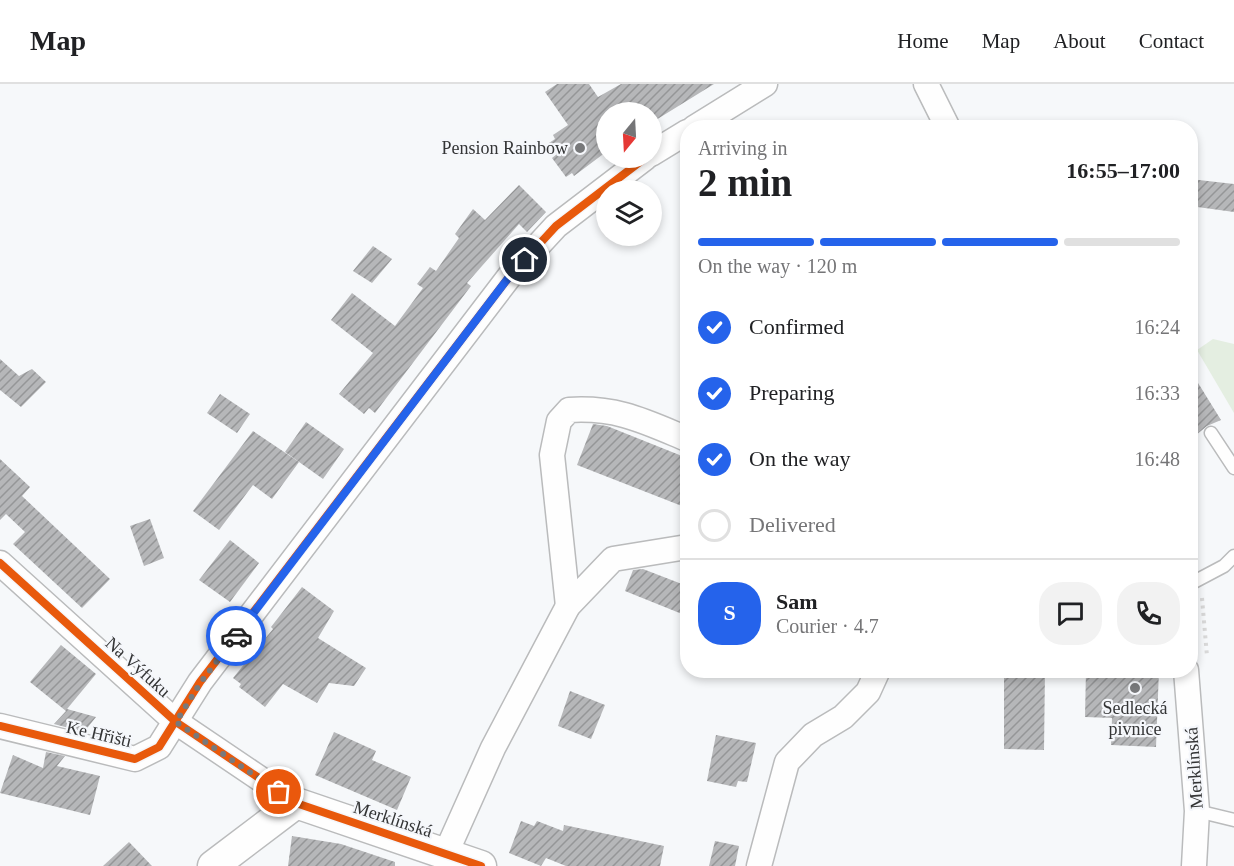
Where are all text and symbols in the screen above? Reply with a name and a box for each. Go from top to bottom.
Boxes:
text: Map [30,25,86,56]
text: Home [897,29,949,53]
text: Map [982,29,1020,53]
text: About [1053,29,1106,53]
text: Contact [1139,29,1204,53]
north arrow [596,102,662,168]
map controls [596,102,662,246]
text: Arriving in [698,137,787,159]
place label: Pension Rainbow [441,138,568,158]
marker: Pension Rainbow [573,141,587,155]
text: 16:55–17:00 [1066,158,1180,183]
text: 2 min [698,161,792,204]
button: layers [596,180,662,246]
pin [499,234,550,285]
icon: home [508,243,541,276]
text: On the way · 120 m [698,255,857,277]
icon: check [698,311,731,344]
text: Confirmed [749,314,844,339]
text: 16:24 [1134,316,1180,338]
icon: check [698,377,731,410]
text: Preparing [749,380,835,405]
text: 16:33 [1134,382,1180,404]
icon: check [698,443,731,476]
text: On the way [749,446,850,471]
text: 16:48 [1134,448,1180,470]
text: Delivered [749,512,836,537]
button: chat [1039,582,1102,645]
button: phone [1117,582,1180,645]
text: Sam [776,589,818,614]
text: S [723,600,736,625]
courier [206,606,266,666]
text: Courier · 4.7 [776,615,879,637]
icon: car [220,620,253,653]
street label: Na Výfuku [102,633,174,701]
marker: Sedlecká pivnice [1128,681,1142,695]
place label: Sedlecká pivnice [1103,698,1167,739]
street label: Ke Hřišti [64,717,134,751]
street label: Merklínská [1181,726,1207,810]
pin [253,766,304,817]
icon: bag [262,775,295,808]
street label: Merklínská [351,797,435,841]

